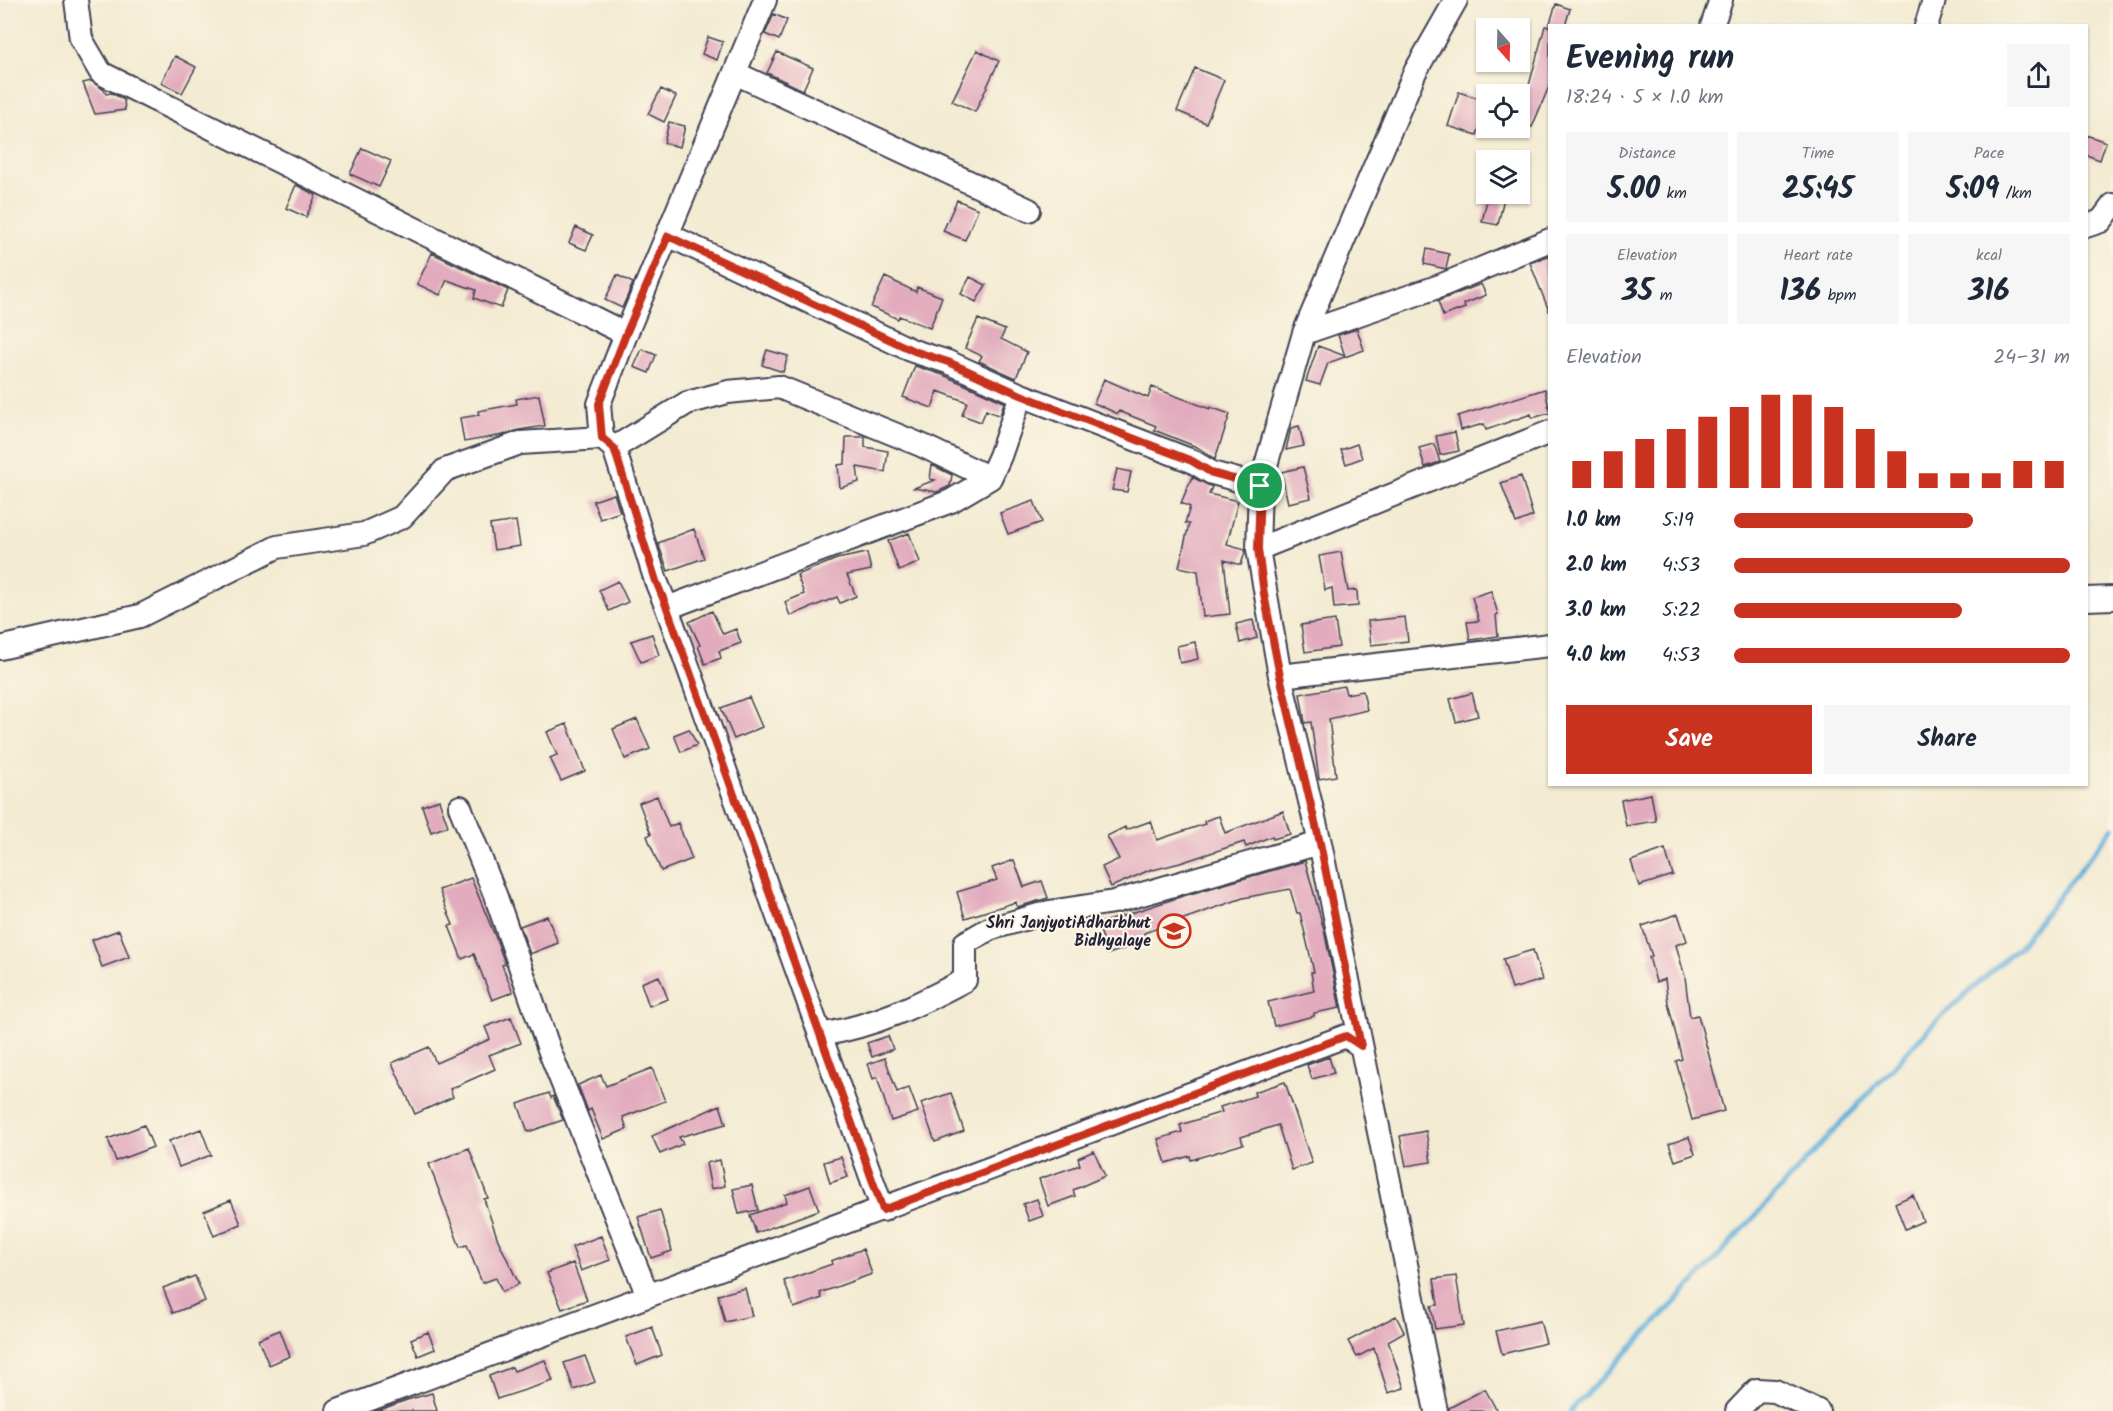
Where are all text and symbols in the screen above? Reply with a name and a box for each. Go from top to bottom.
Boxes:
north arrow [1476,18,1530,72]
map controls [1476,18,1530,204]
text: Evening run [1566,33,1734,86]
button: share [2007,44,2070,107]
text: 18:24 · 5 × 1.0 km [1566,82,1724,114]
button: locate [1476,84,1530,138]
text: Distance [1618,141,1676,166]
text: Time [1802,141,1834,166]
text: Pace [1974,141,2004,166]
button: layers [1476,150,1530,204]
text: 5.00 [1607,166,1660,214]
text: 25:45 [1782,166,1854,214]
text: 5:09 [1946,166,1999,214]
text: km [1660,181,1687,206]
text: /km [1999,181,2032,206]
text: Elevation [1617,243,1677,268]
text: Heart rate [1783,243,1853,268]
text: kcal [1976,243,2002,268]
text: 35 [1622,268,1653,316]
text: 136 [1780,268,1821,316]
text: 316 [1968,268,2010,316]
text: m [1653,283,1672,308]
text: bpm [1821,283,1856,308]
text: Elevation [1566,342,1642,374]
text: 24–31 m [1994,342,2070,374]
pin [1234,460,1285,511]
icon: arrive [1243,469,1276,502]
text: 1.0 km [1566,505,1621,537]
text: 5:19 [1662,505,1694,537]
text: 2.0 km [1566,550,1627,582]
text: 4:53 [1662,550,1700,582]
text: 3.0 km [1566,595,1626,627]
text: 5:22 [1662,595,1701,627]
text: 4.0 km [1566,640,1626,672]
text: 4:53 [1662,640,1700,672]
button: Save [1566,705,1812,774]
button: Share [1824,705,2070,774]
place label: Shri JanjyotiAdharbhut Bidhyalaye [986,911,1152,954]
school or university icon: Shri JanjyotiAdharbhut Bidhyalaye [1156,913,1192,949]

